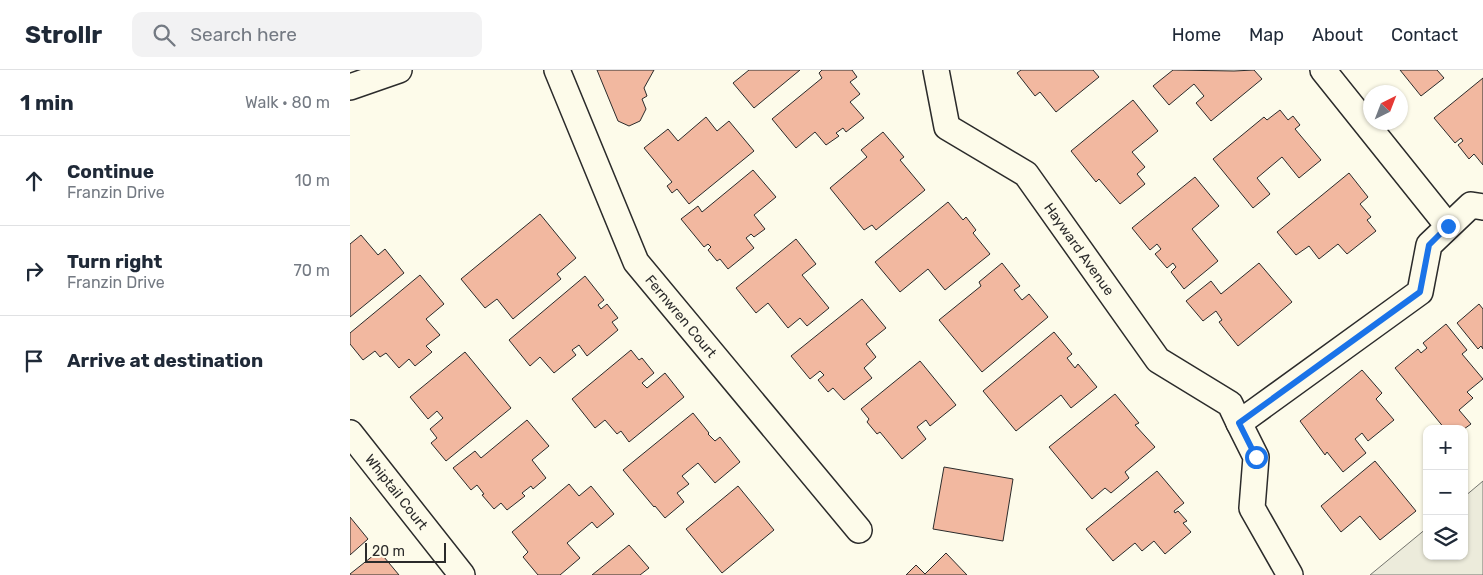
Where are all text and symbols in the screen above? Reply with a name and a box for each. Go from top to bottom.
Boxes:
search box [132,12,482,57]
text: Strollr [25,21,102,49]
icon: search [150,21,178,49]
text: Search here [190,23,297,46]
text: Home [1172,24,1221,46]
text: Map [1249,24,1284,46]
text: About [1312,24,1363,46]
text: Contact [1391,24,1458,46]
north arrow [1363,85,1408,130]
text: 1 min [20,90,74,115]
text: Walk · 80 m [245,93,330,112]
text: Continue [67,160,154,183]
icon: ahead [20,167,48,195]
text: 10 m [295,171,330,190]
text: Franzin Drive [67,183,165,202]
street label: Hayward Avenue [1041,199,1118,299]
route end [1437,215,1460,238]
text: Turn right [67,250,162,273]
icon: right [20,257,48,285]
text: 70 m [293,261,330,280]
street label: Fernwren Court [642,271,721,361]
text: Franzin Drive [67,273,165,292]
icon: arrive [20,347,48,375]
text: Arrive at destination [67,349,263,372]
map controls [1423,425,1468,560]
button: + [1423,425,1468,470]
route start [1245,446,1268,469]
street label: Whiptail Court [361,451,432,533]
button: − [1423,470,1468,515]
button: layers [1423,515,1468,560]
scale bar [365,540,446,563]
text: 20 m [372,543,405,560]

